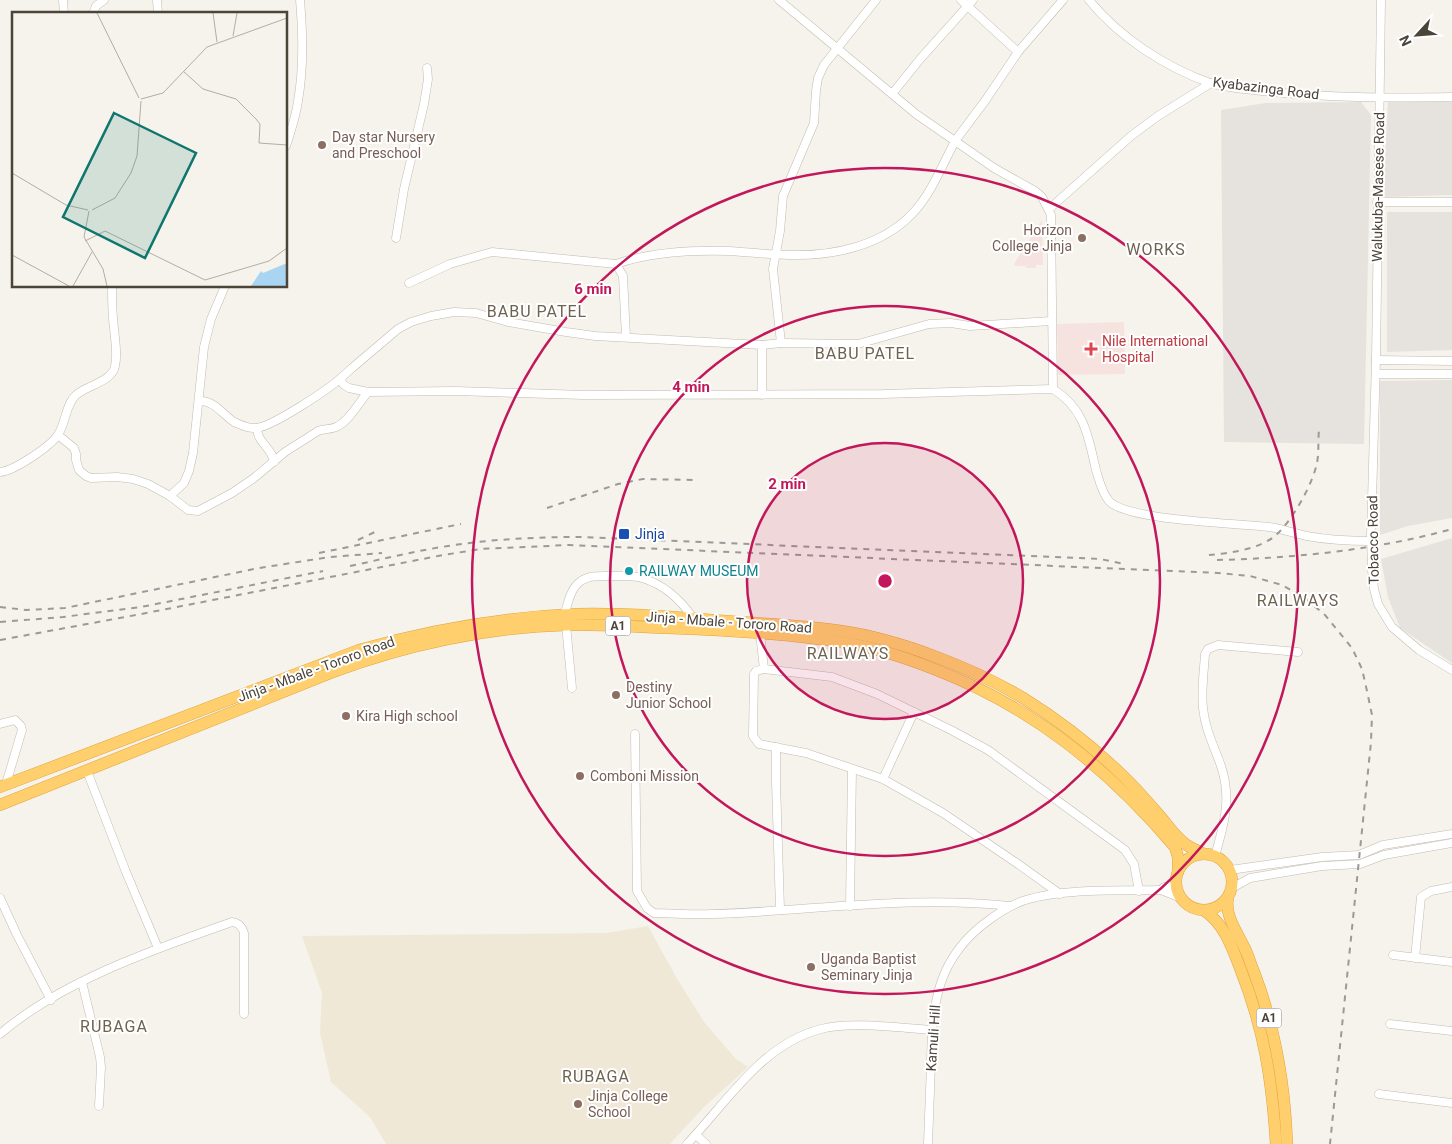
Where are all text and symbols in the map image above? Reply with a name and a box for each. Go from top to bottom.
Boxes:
north arrow [1392,10,1442,60]
inset map [12,12,288,288]
text: N [1396,33,1415,49]
street label: Kyabazinga Road [1212,74,1320,102]
street label: Walukuba-Masese Road [1369,112,1387,262]
place label: Day star Nursery and Preschool [332,129,435,161]
marker: Day star Nursery and Preschool [316,139,328,151]
place label: Horizon College Jinja [992,222,1072,254]
marker: Horizon College Jinja [1076,232,1088,244]
district label: WORKS [1126,240,1186,259]
text: 6 min [574,280,612,298]
district label: BABU PATEL [487,302,587,321]
place label: Nile International Hospital [1102,333,1208,365]
marker: Nile International Hospital [1084,342,1098,356]
district label: BABU PATEL [815,344,915,363]
text: 4 min [672,378,710,396]
text: 2 min [768,475,806,493]
street label: Tobacco Road [1364,495,1382,585]
place label: Jinja [635,526,665,542]
marker: Jinja [617,527,631,541]
place label: RAILWAY MUSEUM [639,563,759,579]
marker: RAILWAY MUSEUM [623,565,635,577]
centre of rings [876,572,894,590]
district label: RAILWAYS [1257,591,1339,610]
street label: Jinja - Mbale - Tororo Road [646,608,812,636]
road number: A1 [606,616,630,636]
street label: Jinja - Mbale - Tororo Road [235,633,397,705]
district label: RAILWAYS [807,644,889,663]
place label: Destiny Junior School [626,679,712,711]
marker: Destiny Junior School [610,689,622,701]
place label: Kira High school [356,708,458,724]
marker: Kira High school [340,710,352,722]
place label: Comboni Mission [590,768,699,784]
marker: Comboni Mission [574,770,586,782]
place label: Uganda Baptist Seminary Jinja [821,951,917,983]
marker: Uganda Baptist Seminary Jinja [805,961,817,973]
street label: Kamuli Hill [923,1004,943,1072]
road number: A1 [1256,1008,1282,1028]
district label: RUBAGA [80,1017,148,1036]
district label: RUBAGA [562,1067,630,1086]
place label: Jinja College School [588,1088,668,1120]
marker: Jinja College School [572,1098,584,1110]

